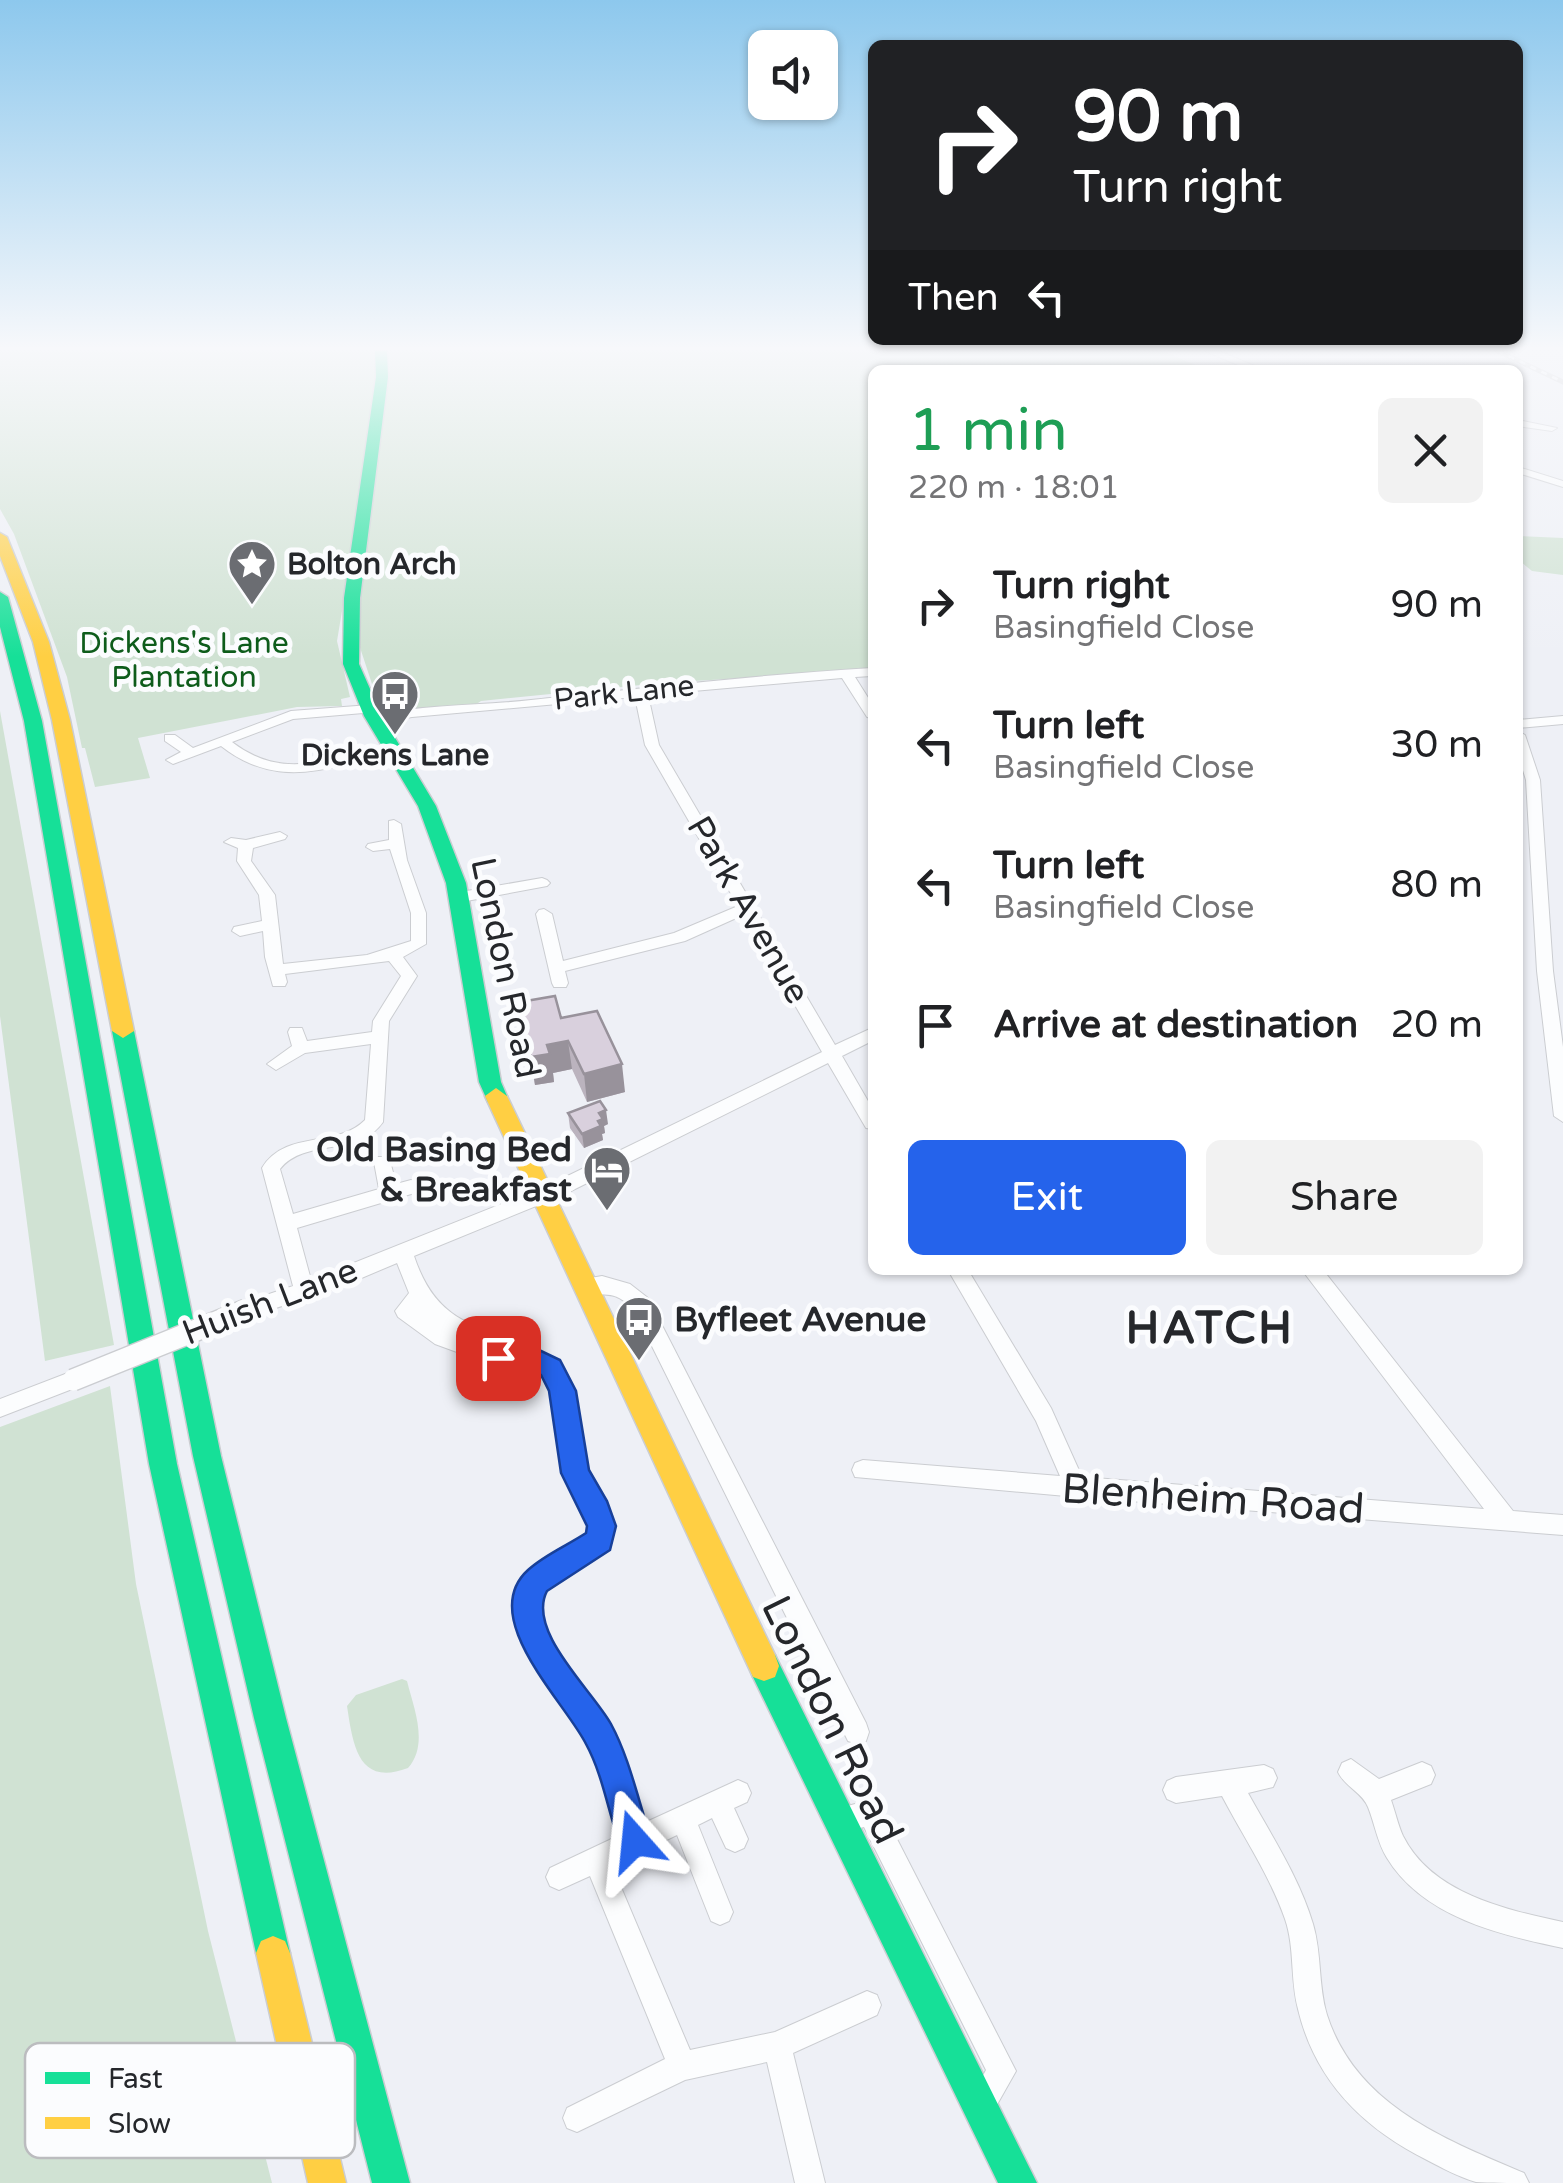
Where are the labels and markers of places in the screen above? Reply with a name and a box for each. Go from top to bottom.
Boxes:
place icon: Bolton Arch [226,538,278,606]
place label: Bolton Arch [287,546,456,583]
bus stop icon: Dickens Lane [369,668,421,736]
place label: Dickens Lane [301,737,489,774]
place label: Old Basing Bed & Breakfast [316,1129,573,1211]
hotel icon: Old Basing Bed & Breakfast [581,1144,633,1212]
bus stop icon: Byfleet Avenue [613,1294,665,1362]
place label: Byfleet Avenue [674,1299,926,1341]
pin [456,1316,541,1401]

